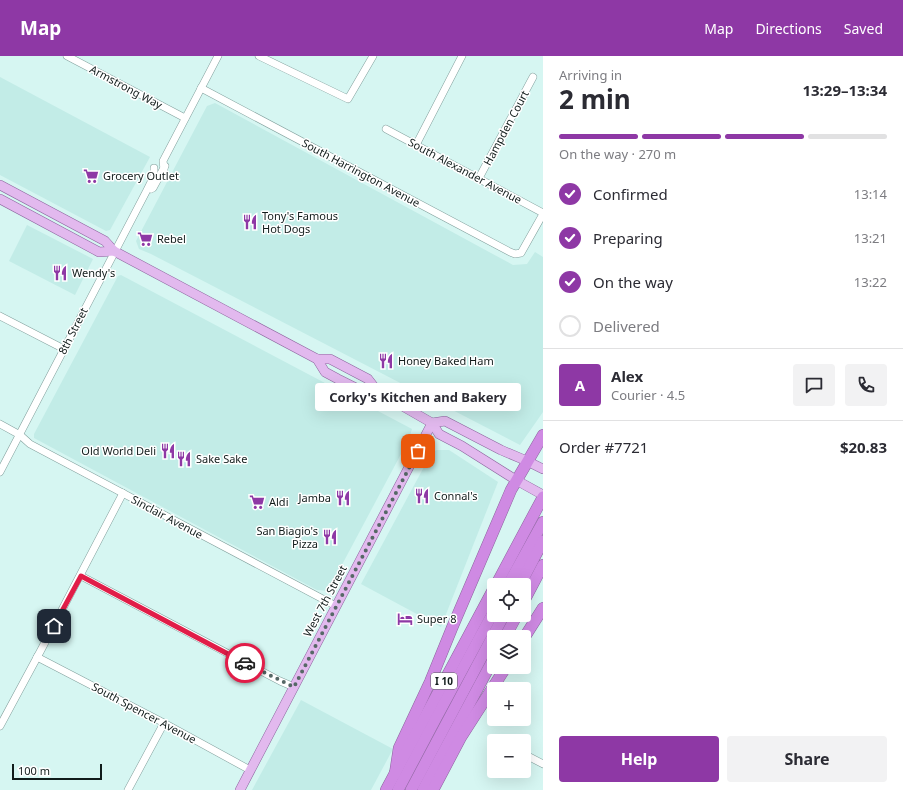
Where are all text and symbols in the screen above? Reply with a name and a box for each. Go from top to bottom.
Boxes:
text: Map [20,15,61,41]
text: Map [704,19,733,38]
text: Directions [755,19,822,38]
text: Saved [844,19,883,38]
street label: Armstrong Way [87,61,166,112]
text: Arriving in [559,66,622,84]
text: 13:29–13:34 [802,80,887,100]
text: 2 min [559,81,631,117]
street label: Hampden Court [479,88,532,168]
street label: South Alexander Avenue [406,134,525,207]
street label: South Harrington Avenue [300,135,423,210]
text: On the way · 270 m [559,145,676,163]
supermarket icon: Grocery Outlet [82,167,100,185]
place label: Grocery Outlet [103,168,179,183]
icon: check [559,183,581,205]
text: Confirmed [593,184,668,204]
text: 13:14 [854,185,887,203]
place label: Tony's Famous Hot Dogs [262,208,338,236]
restaurant icon: Tony's Famous Hot Dogs [241,213,259,231]
icon: check [559,227,581,249]
text: Preparing [593,228,663,248]
text: 13:21 [854,229,887,247]
supermarket icon: Rebel [136,230,154,248]
place label: Rebel [157,231,186,246]
restaurant icon: Wendy's [51,264,69,282]
place label: Wendy's [72,265,115,280]
icon: check [559,271,581,293]
text: On the way [593,272,673,292]
text: 13:22 [854,273,887,291]
street label: 8th Street [54,305,91,357]
text: Delivered [593,316,660,336]
restaurant icon: Honey Baked Ham [377,352,395,370]
place label: Honey Baked Ham [398,353,494,368]
button: chat [793,364,835,406]
button: phone [845,364,887,406]
text: Alex [611,366,643,386]
text: A [575,375,585,395]
callout: Corky's Kitchen and Bakery [315,383,521,411]
text: Courier · 4.5 [611,386,685,404]
text: Corky's Kitchen and Bakery [329,388,507,406]
pin [401,434,435,468]
text: Order #7721 [559,437,648,457]
text: $20.83 [840,437,887,457]
icon: bag [407,440,429,462]
restaurant icon: Old World Deli [159,442,177,460]
place label: Old World Deli [81,443,156,458]
restaurant icon: Sake Sake [175,450,193,468]
place label: Sake Sake [196,451,247,466]
restaurant icon: Connal's [413,487,431,505]
place label: Connal's [434,488,478,503]
restaurant icon: Jamba [334,489,352,507]
place label: Jamba [298,490,331,505]
street label: Sinclair Avenue [129,491,206,542]
supermarket icon: Aldi [248,493,266,511]
place label: Aldi [269,494,288,509]
place label: San Biagio's Pizza [256,523,318,551]
restaurant icon: San Biagio's Pizza [321,528,339,546]
street label: West 7th Street [299,562,350,639]
map controls [487,578,531,778]
button: locate [487,578,531,622]
pin [37,609,71,643]
hotel icon: Super 8 [396,610,414,628]
place label: Super 8 [417,611,457,626]
icon: home [43,615,65,637]
button: layers [487,630,531,674]
courier [225,643,265,683]
icon: car [234,652,256,674]
road number: I 10 [431,673,457,689]
street label: South Spencer Avenue [89,679,199,747]
button: + [487,682,531,726]
button: − [487,734,531,778]
button: Help [559,736,719,782]
button: Share [727,736,887,782]
scale bar [12,762,102,781]
text: 100 m [18,763,50,778]

